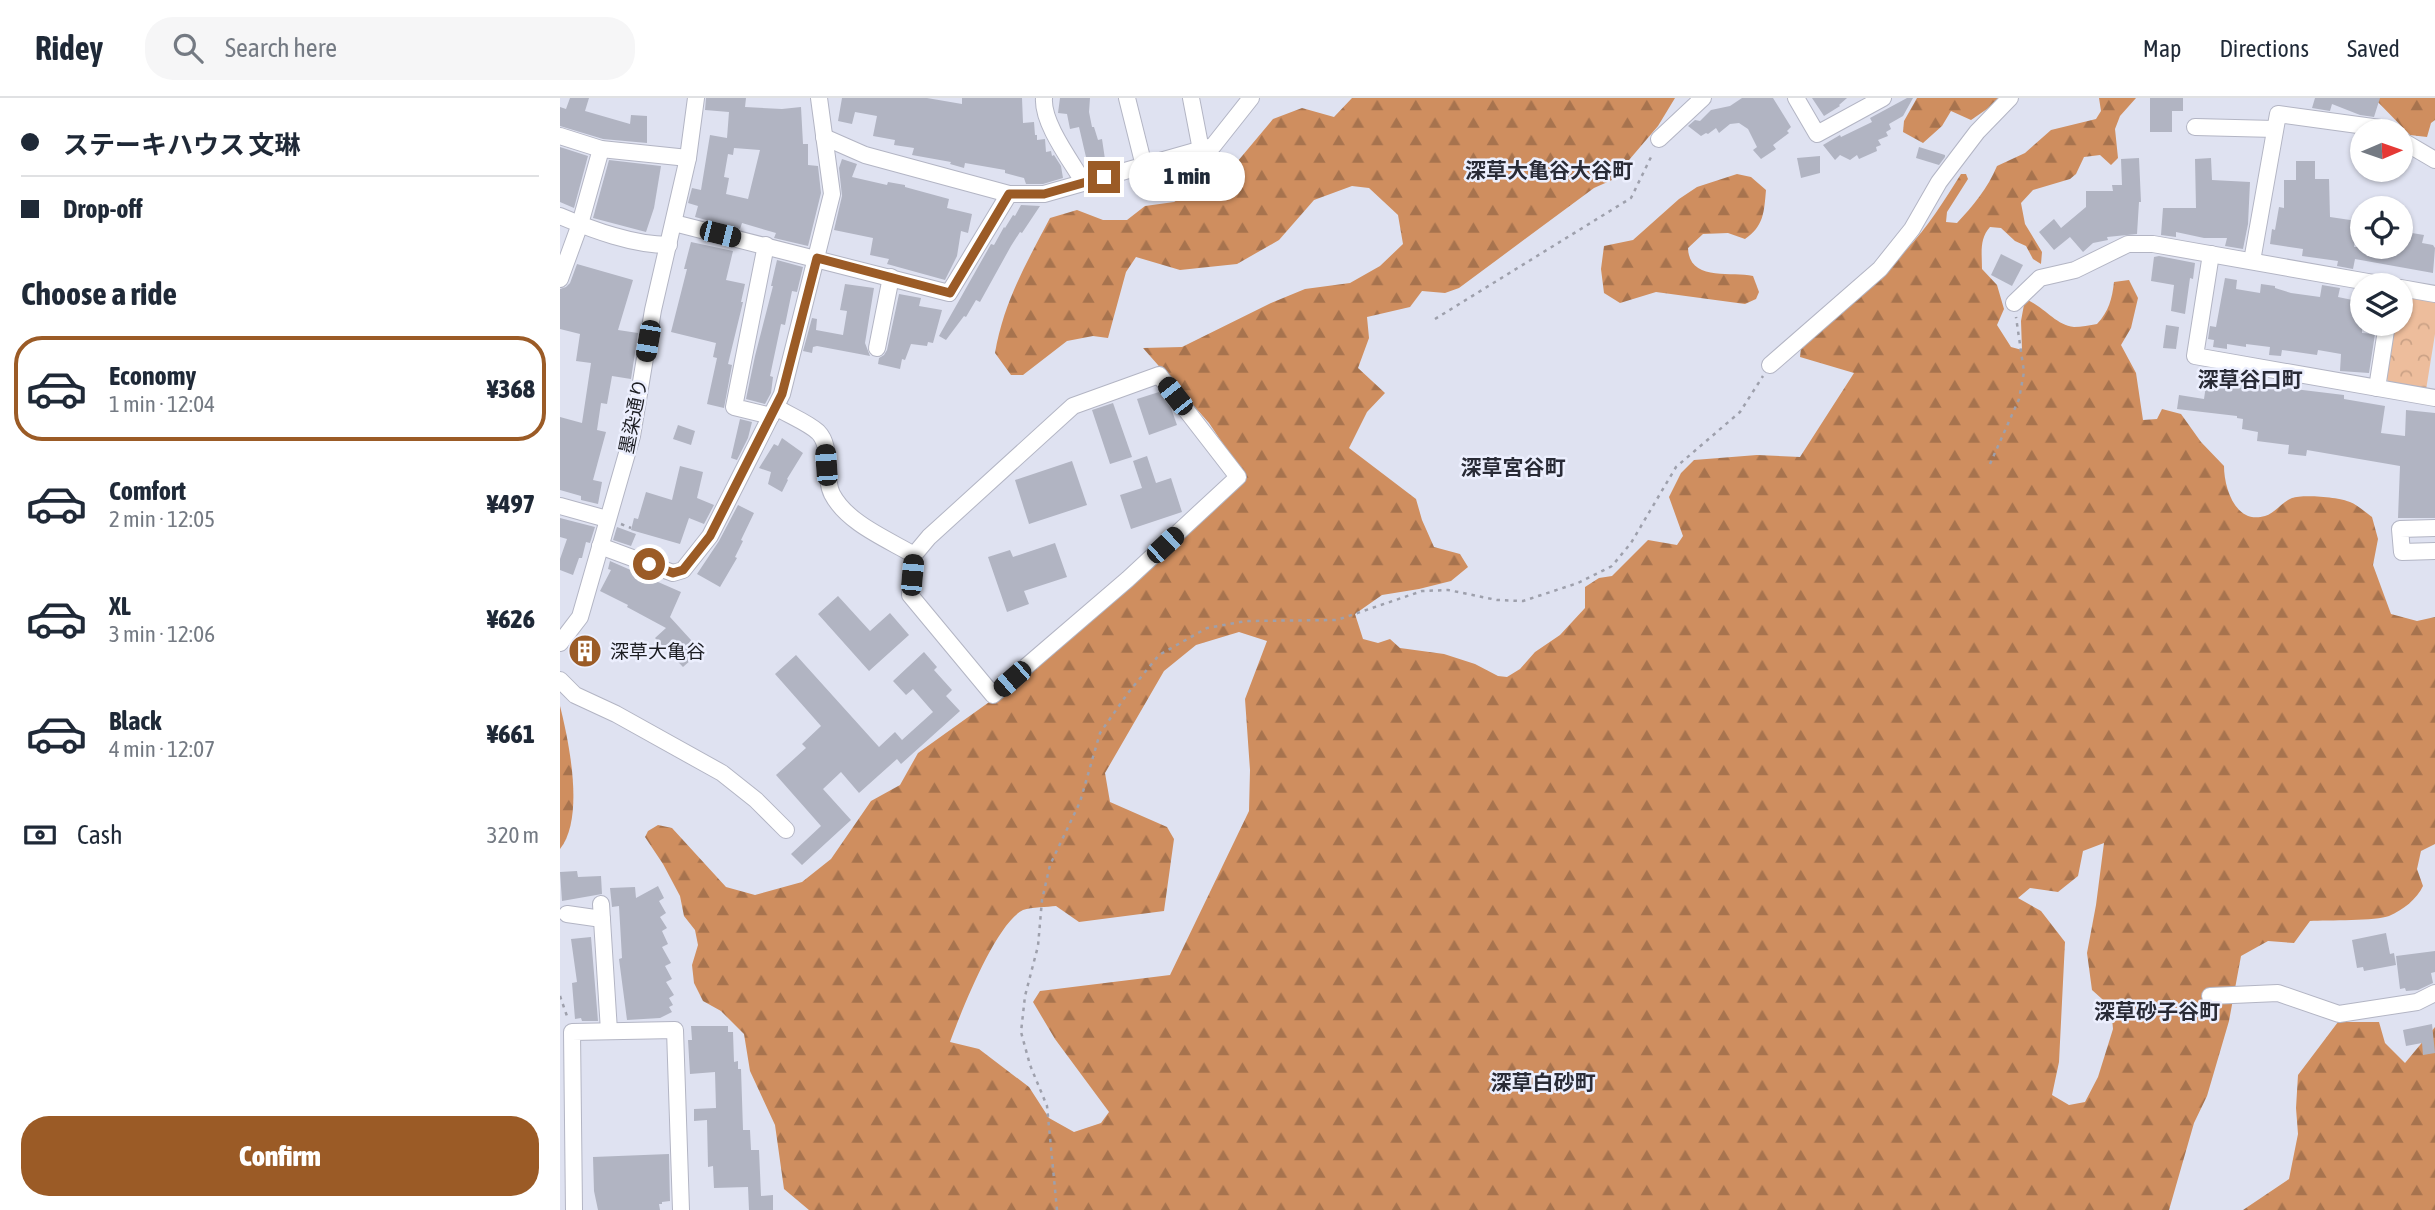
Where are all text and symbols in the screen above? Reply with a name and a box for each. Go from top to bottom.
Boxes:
search box [145,17,635,80]
text: Ridey [35,29,103,67]
icon: search [169,29,207,67]
text: Search here [225,33,337,63]
text: Map [2143,35,2181,62]
text: Directions [2219,35,2309,62]
text: Saved [2347,35,2400,62]
north arrow [2350,119,2413,182]
map controls [2350,119,2413,336]
text: ステーキハウス 文琳 [63,130,301,160]
callout: 1 min [1128,153,1244,202]
district label: 深草大亀谷大谷町 [1465,158,1633,182]
route end [1088,161,1120,193]
text: 1 min [1164,163,1210,189]
text: Drop-off [63,194,143,224]
button: locate [2350,196,2413,259]
car [698,219,743,249]
button: layers [2350,273,2413,336]
text: Choose a ride [21,275,177,312]
car [635,318,662,364]
icon: car [25,357,88,420]
text: Economy [109,361,196,391]
district label: 深草谷口町 [2198,367,2303,391]
car [1154,373,1197,419]
text: ¥368 [487,374,535,404]
street label: 墨染通り [615,377,651,455]
text: 1 min · 12:04 [109,391,215,417]
car [815,443,838,487]
district label: 深草宮谷町 [1461,455,1566,479]
icon: car [25,472,88,535]
text: Comfort [109,476,186,506]
text: ¥497 [487,489,535,519]
text: 2 min · 12:05 [109,506,215,532]
car [1143,523,1188,567]
route start [633,548,665,580]
car [900,553,925,597]
icon: car [25,587,88,650]
text: XL [109,591,131,621]
text: ¥626 [487,604,535,634]
text: 3 min · 12:06 [109,621,215,647]
building icon: 深草大亀谷 [566,632,604,670]
place label: 深草大亀谷 [610,640,705,662]
car [990,657,1035,701]
icon: car [25,702,88,765]
text: Black [109,706,161,736]
text: ¥661 [487,719,535,749]
text: 4 min · 12:07 [109,736,215,762]
icon: cash [21,816,59,854]
text: Cash [77,820,123,850]
text: 320 m [487,822,539,848]
district label: 深草砂子谷町 [2094,999,2220,1023]
district label: 深草白砂町 [1491,1070,1596,1094]
button: Confirm [21,1116,539,1196]

